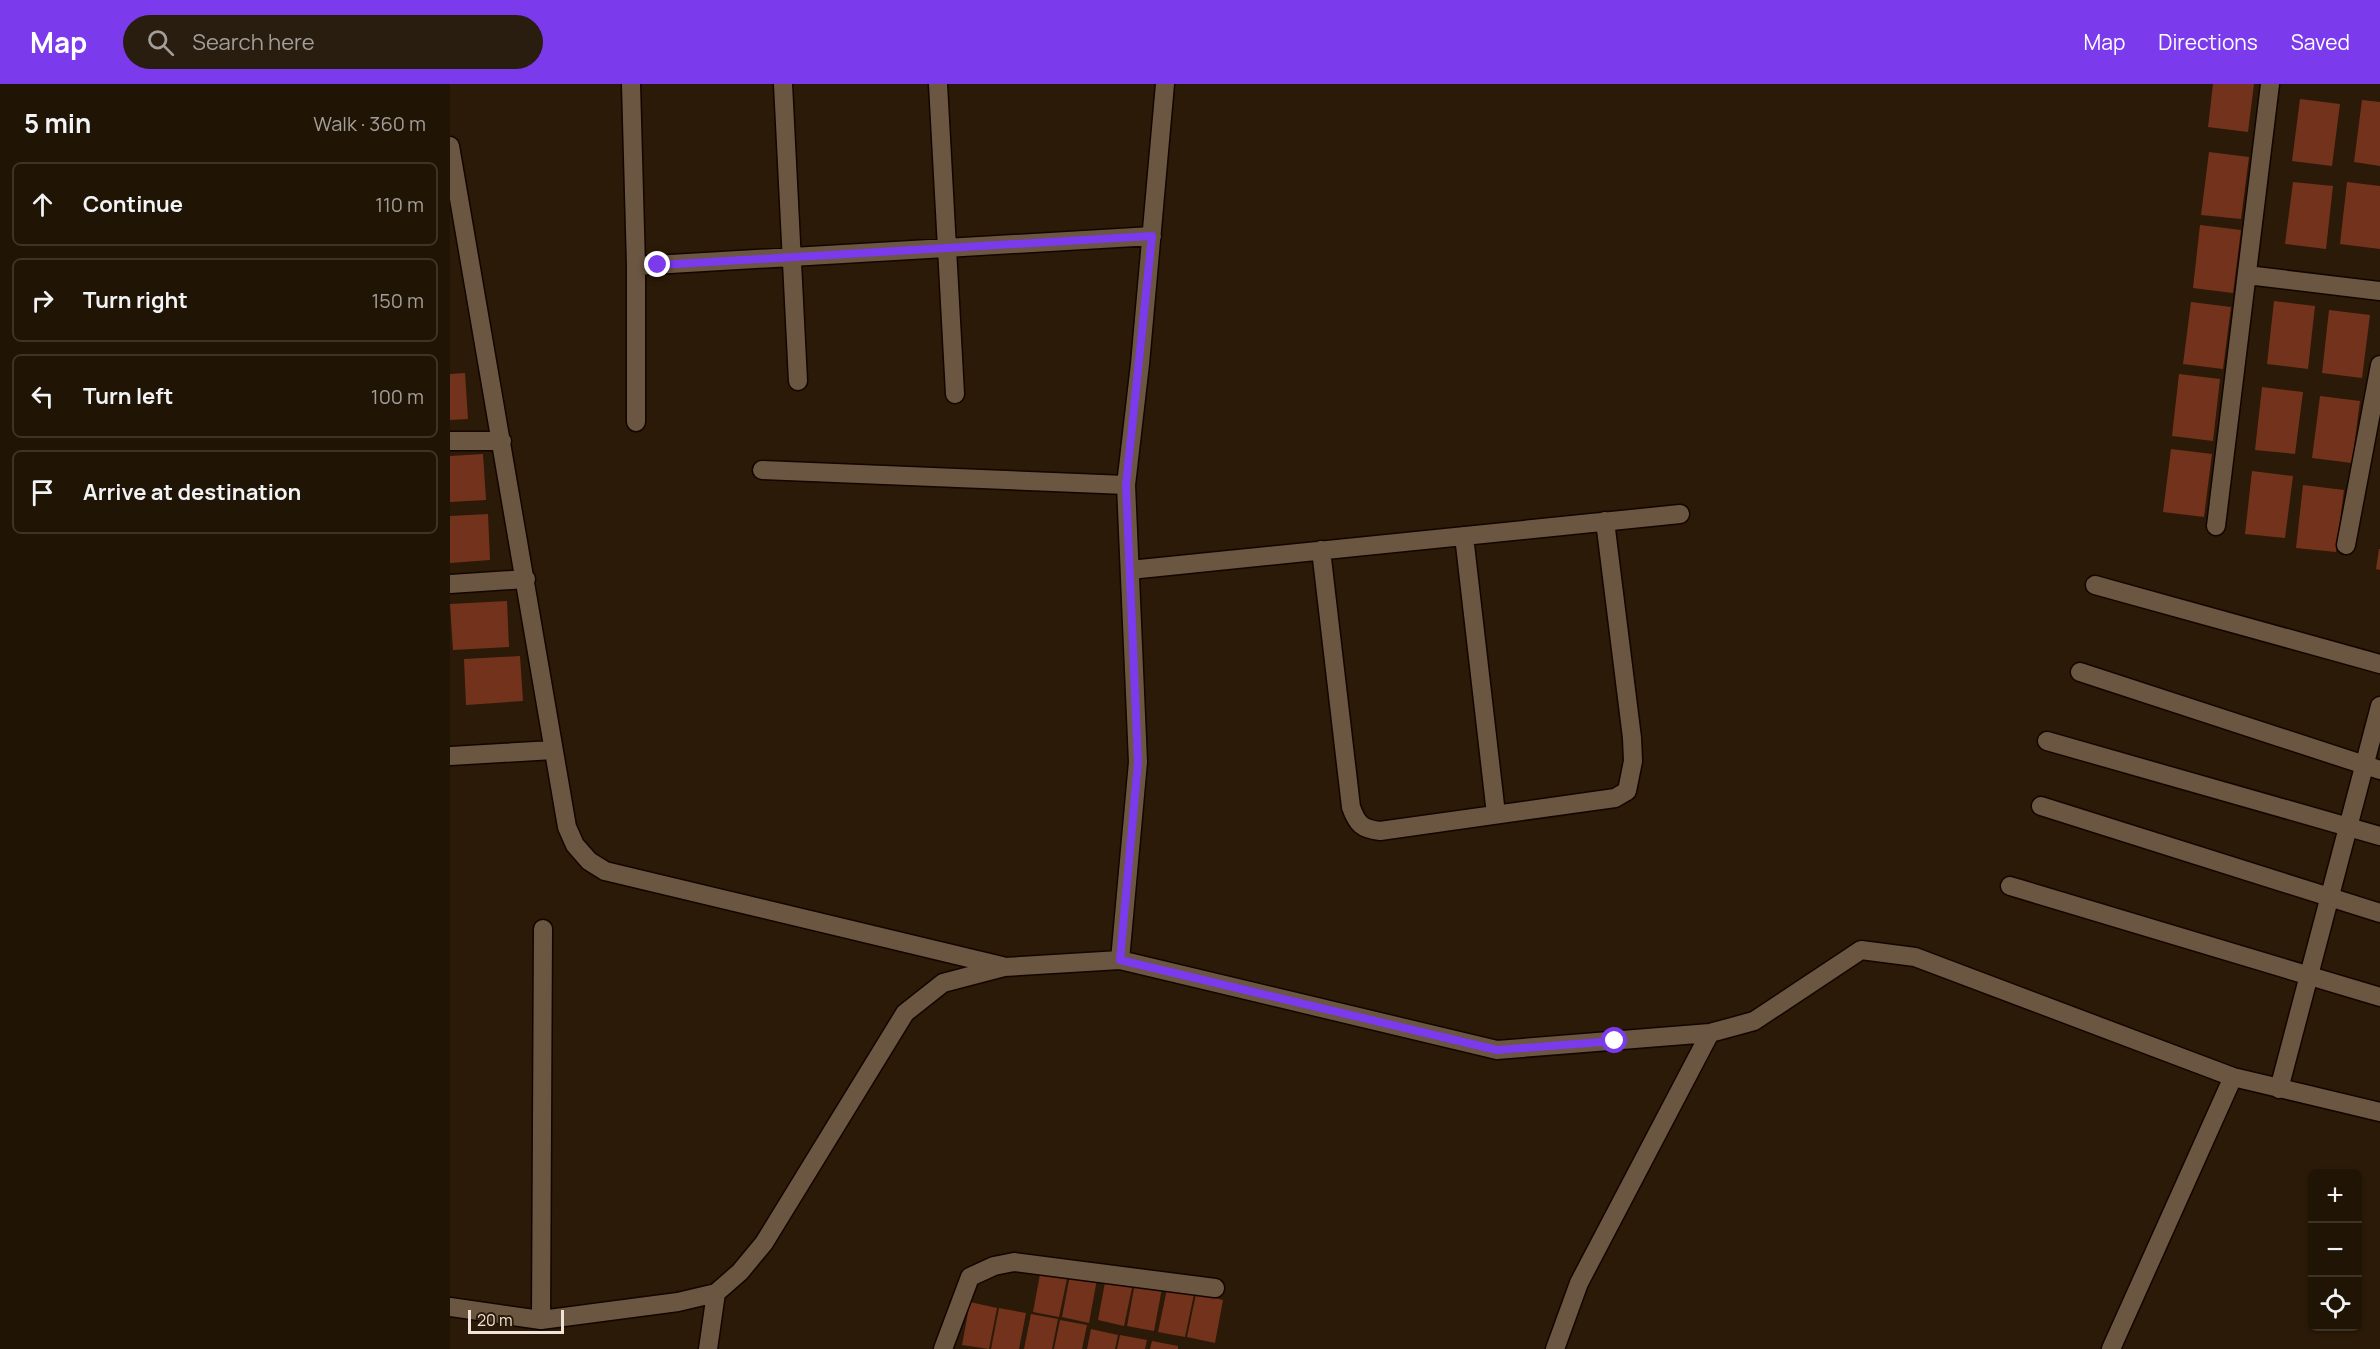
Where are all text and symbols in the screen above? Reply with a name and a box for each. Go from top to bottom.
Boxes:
search box [123,15,543,69]
text: Map [30,23,87,61]
icon: search [144,26,177,59]
text: Search here [192,27,315,57]
text: Map [2084,28,2125,56]
text: Directions [2158,28,2258,56]
text: Saved [2291,28,2350,56]
text: 5 min [24,105,91,141]
text: Walk · 360 m [313,110,426,137]
icon: ahead [26,188,59,221]
text: Continue [83,189,183,219]
text: 110 m [375,191,424,218]
route end [644,251,670,277]
icon: right [26,284,59,317]
text: Turn right [83,285,188,315]
text: 150 m [371,287,424,314]
icon: left [26,380,59,413]
text: Turn left [83,381,173,411]
text: 100 m [371,383,424,410]
icon: arrive [26,476,59,509]
text: Arrive at destination [83,477,301,507]
route start [1601,1027,1627,1053]
map controls [2308,1169,2362,1331]
button: + [2308,1169,2362,1223]
button: − [2308,1223,2362,1277]
button: locate [2308,1277,2362,1331]
scale bar [468,1307,564,1334]
text: 20 m [477,1309,513,1331]

